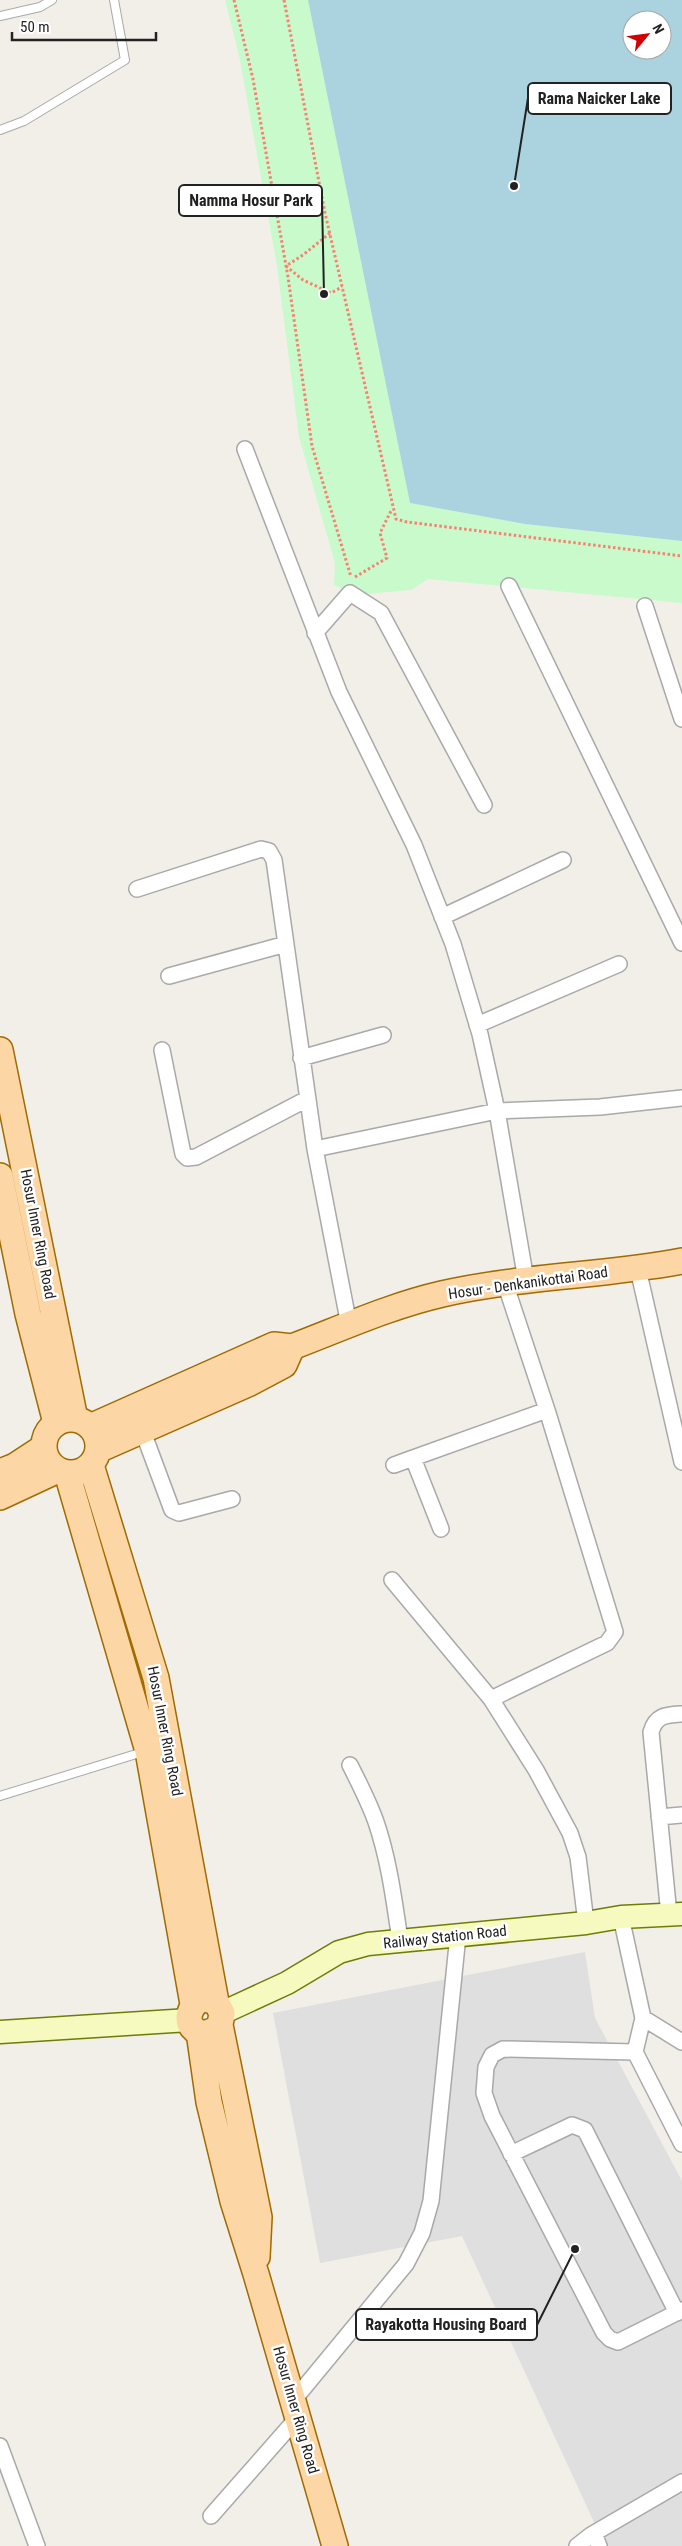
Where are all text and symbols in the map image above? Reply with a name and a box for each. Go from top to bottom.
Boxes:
scale bar [12,10,156,42]
north arrow [622,10,672,60]
text: 50 m [20,18,50,36]
text: N [649,21,667,36]
callout: Rama Naicker Lake [528,83,671,114]
text: Rama Naicker Lake [538,89,661,108]
callout: Namma Hosur Park [179,185,322,216]
text: Namma Hosur Park [189,191,313,210]
street label: Hosur Inner Ring Road [17,1168,59,1300]
street label: Hosur - Denkanikottai Road [447,1263,609,1303]
street label: Hosur Inner Ring Road [144,1665,186,1797]
street label: Railway Station Road [382,1922,508,1952]
callout: Rayakotta Housing Board [356,2309,537,2340]
text: Rayakotta Housing Board [365,2315,527,2334]
street label: Hosur Inner Ring Road [269,2344,323,2476]

